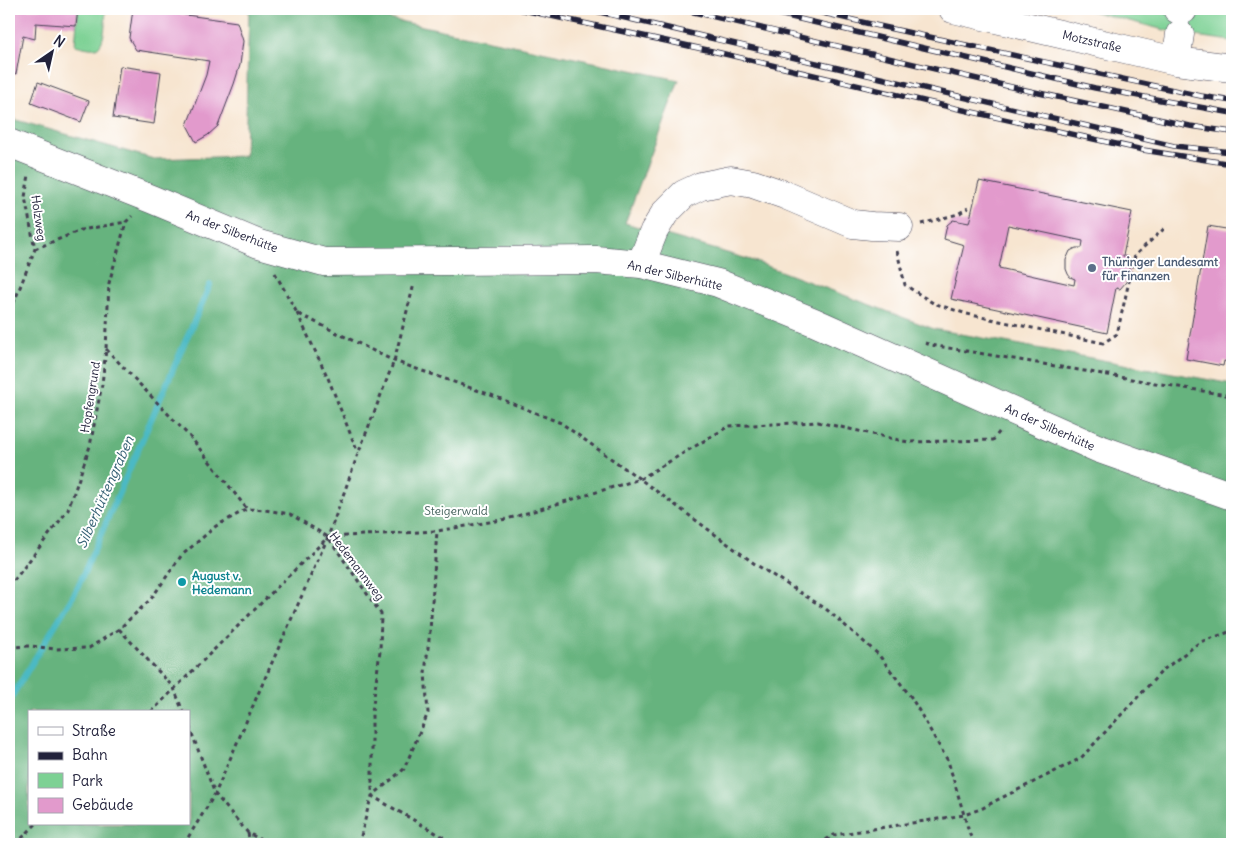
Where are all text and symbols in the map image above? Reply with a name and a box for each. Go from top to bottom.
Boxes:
street label: Motzstraße [1061,27,1123,55]
north arrow [28,28,78,78]
text: N [50,31,68,51]
street label: Holzweg [28,194,50,242]
street label: An der Silberhütte [184,207,280,255]
place label: Thüringer Landesamt für Finanzen [1101,254,1219,283]
street label: An der Silberhütte [626,257,724,293]
marker: Thüringer Landesamt für Finanzen [1086,262,1098,274]
street label: Hopfengrund [77,360,103,434]
street label: An der Silberhütte [1003,400,1097,454]
water label: Silberhüttengraben [72,432,138,551]
park label: Steigerwald [424,503,488,518]
street label: Hedemannweg [326,529,388,603]
place label: August v. Hedemann [192,568,252,597]
marker: August v. Hedemann [176,576,188,588]
legend [28,710,190,826]
text: Straße [72,721,116,740]
text: Bahn [72,745,108,764]
text: Park [72,771,103,790]
text: Gebäude [72,795,133,814]

